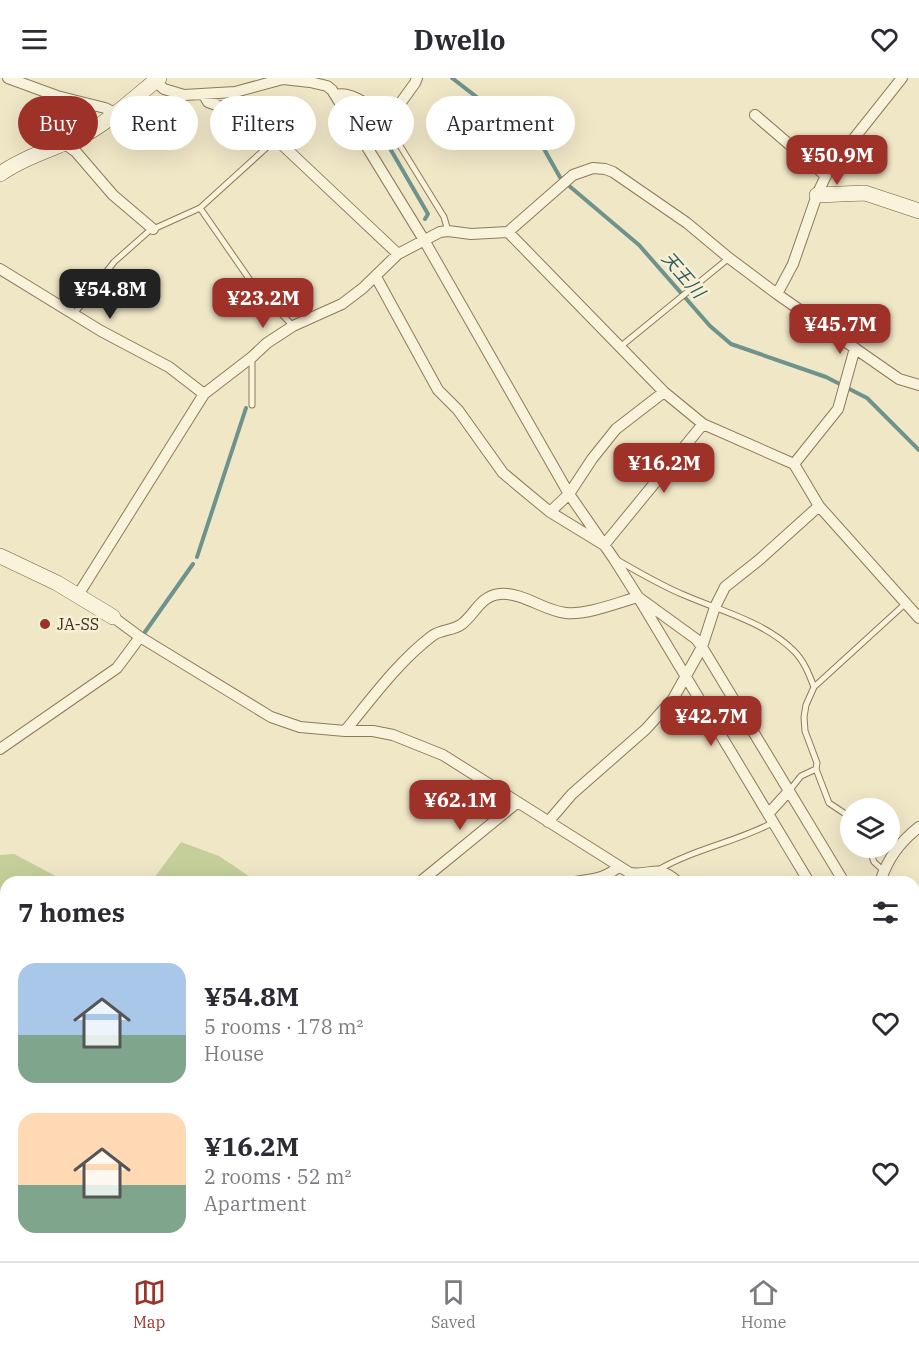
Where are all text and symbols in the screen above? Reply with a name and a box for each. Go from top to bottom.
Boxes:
text: Dwello [414,22,505,57]
icon: menu [18,23,51,56]
icon: heart [868,23,901,56]
chip: Buy [18,96,98,150]
chip: Rent [110,96,198,150]
chip: Filters [210,96,316,150]
chip: New [328,96,414,150]
chip: Apartment [426,96,575,150]
pin: ¥50.9M [788,135,886,186]
text: ¥50.9M [800,141,874,168]
water label: 天王川 [657,247,711,304]
pin: ¥54.8M [61,269,159,320]
text: ¥54.8M [73,275,147,302]
pin: ¥23.2M [214,278,312,329]
text: ¥23.2M [226,284,300,311]
pin: ¥45.7M [791,304,889,355]
text: ¥45.7M [803,310,877,337]
pin: ¥16.2M [615,443,713,494]
text: ¥16.2M [627,449,701,476]
place label: JA-SS [57,614,99,634]
marker: JA-SS [38,617,52,631]
pin: ¥42.7M [662,696,760,747]
text: ¥42.7M [674,702,748,729]
pin: ¥62.1M [411,780,509,831]
text: ¥62.1M [423,786,497,813]
map controls [840,798,900,858]
button: layers [840,798,900,858]
text: 7 homes [18,895,125,929]
icon: filters [869,896,902,929]
text: ¥54.8M [204,979,299,1013]
icon: home [66,987,138,1059]
icon: heart [869,1007,902,1040]
text: 5 rooms · 178 m² [204,1013,363,1040]
text: House [204,1040,264,1067]
text: ¥16.2M [204,1129,299,1163]
icon: home [66,1137,138,1209]
icon: heart [869,1157,902,1190]
text: 2 rooms · 52 m² [204,1163,351,1190]
text: Apartment [204,1190,307,1217]
tab: Map [133,1276,166,1332]
tab: Saved [431,1276,476,1332]
tab: Home [741,1276,786,1332]

